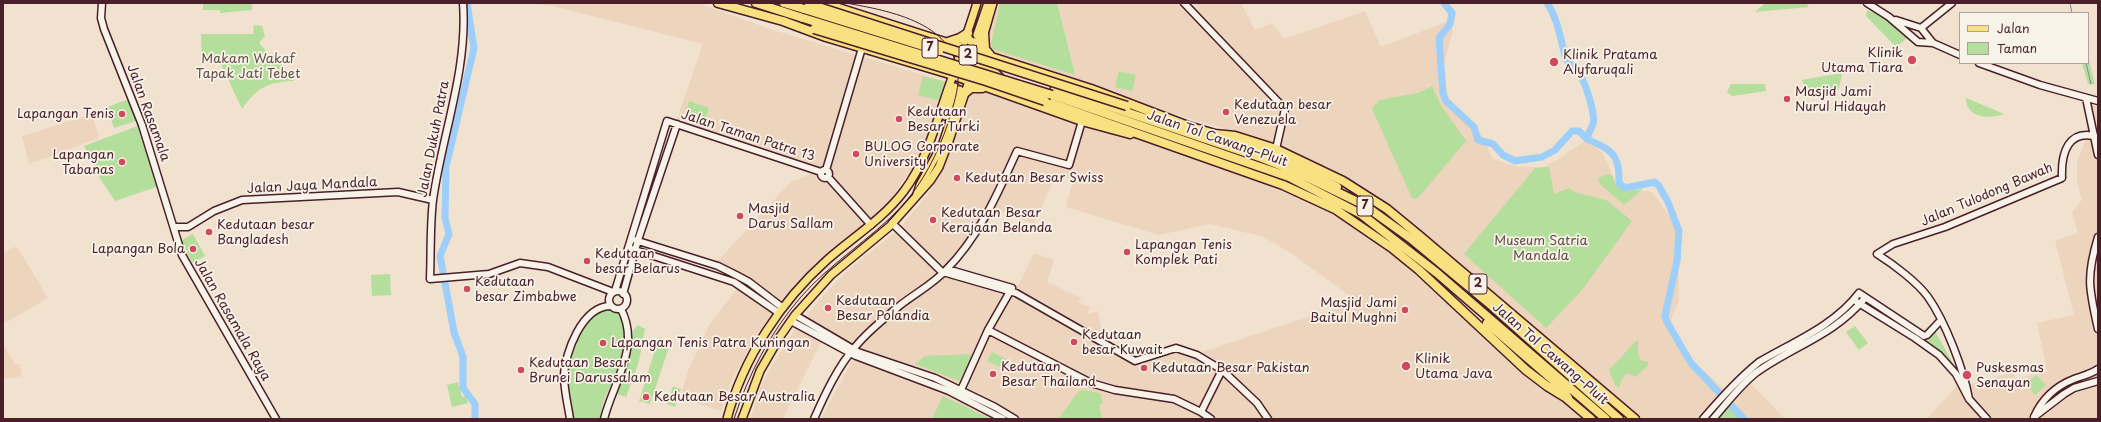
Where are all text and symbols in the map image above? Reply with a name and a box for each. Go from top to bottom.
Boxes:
legend [1959,12,2089,64]
text: Jalan [1997,19,2030,37]
road number: 7 [922,38,938,58]
text: Taman [1997,39,2037,57]
road number: 2 [959,45,977,65]
place label: Klinik Utama Tiara [1821,45,1903,76]
place label: Klinik Pratama Alyfaruqali [1563,47,1657,78]
park label: Makam Wakaf Tapak Jati Tebet [196,51,300,82]
marker: Klinik Utama Tiara [1906,54,1918,66]
marker: Klinik Pratama Alyfaruqali [1548,56,1560,68]
street label: Jalan Rasamala [123,62,173,164]
street label: Jalan Dukuh Patra [415,79,453,199]
place label: Masjid Jami Nurul Hidayah [1795,84,1886,115]
marker: Masjid Jami Nurul Hidayah [1782,94,1792,104]
place label: Kedutaan besar Venezuela [1234,97,1331,128]
place label: Kedutaan Besar Turki [907,104,980,135]
place label: Lapangan Tenis [17,106,114,122]
street label: Jalan Taman Patra 13 [679,107,817,165]
marker: Kedutaan besar Venezuela [1221,107,1231,117]
street label: Jalan Tol Cawang–Pluit [1145,108,1289,170]
marker: Lapangan Tenis [117,109,127,119]
marker: Kedutaan Besar Turki [894,114,904,124]
place label: BULOG Corporate University [864,139,979,170]
place label: Lapangan Tabanas [53,147,114,178]
marker: BULOG Corporate University [851,149,861,159]
marker: Lapangan Tabanas [117,157,127,167]
street label: Jalan Tulodong Bawah [1919,160,2055,230]
place label: Kedutaan Besar Swiss [965,170,1103,186]
marker: Kedutaan Besar Swiss [952,173,962,183]
street label: Jalan Jaya Mandala [246,175,378,197]
road number: 7 [1357,196,1373,216]
place label: Masjid Darus Sallam [748,201,833,232]
place label: Kedutaan Besar Kerajaan Belanda [941,205,1052,236]
marker: Masjid Darus Sallam [735,211,745,221]
marker: Kedutaan Besar Kerajaan Belanda [928,215,938,225]
place label: Kedutaan besar Bangladesh [217,217,314,248]
marker: Kedutaan besar Bangladesh [204,227,214,237]
park label: Museum Satria Mandala [1494,233,1588,264]
place label: Lapangan Tenis Komplek Pati [1135,237,1232,268]
place label: Lapangan Bola [92,241,185,257]
marker: Lapangan Bola [188,244,198,254]
place label: Kedutaan besar Belarus [595,246,680,277]
marker: Lapangan Tenis Komplek Pati [1122,247,1132,257]
street label: Jalan Rasamala Raya [191,256,273,384]
marker: Kedutaan besar Belarus [582,256,592,266]
place label: Kedutaan besar Zimbabwe [475,274,577,305]
road number: 2 [1469,274,1487,294]
marker: Kedutaan besar Zimbabwe [462,284,472,294]
place label: Kedutaan Besar Polandia [836,293,930,324]
place label: Masjid Jami Baitul Mughni [1309,295,1397,326]
street label: Jalan Tol Cawang–Pluit [1489,300,1611,408]
marker: Kedutaan Besar Polandia [823,303,833,313]
marker: Masjid Jami Baitul Mughni [1400,305,1410,315]
place label: Kedutaan besar Kuwait [1082,327,1163,358]
place label: Lapangan Tenis Patra Kuningan [611,335,810,351]
marker: Kedutaan besar Kuwait [1069,337,1079,347]
marker: Lapangan Tenis Patra Kuningan [598,338,608,348]
place label: Klinik Utama Java [1415,351,1492,382]
place label: Kedutaan Besar Brunei Darussalam [529,355,651,386]
place label: Kedutaan Besar Thailand [1001,359,1096,390]
place label: Kedutaan Besar Pakistan [1152,360,1310,376]
marker: Klinik Utama Java [1400,360,1412,372]
place label: Puskesmas Senayan [1976,360,2044,391]
marker: Kedutaan Besar Pakistan [1139,363,1149,373]
marker: Kedutaan Besar Brunei Darussalam [516,365,526,375]
marker: Kedutaan Besar Thailand [988,369,998,379]
marker: Puskesmas Senayan [1961,369,1973,381]
place label: Kedutaan Besar Australia [654,389,815,405]
marker: Kedutaan Besar Australia [641,392,651,402]

